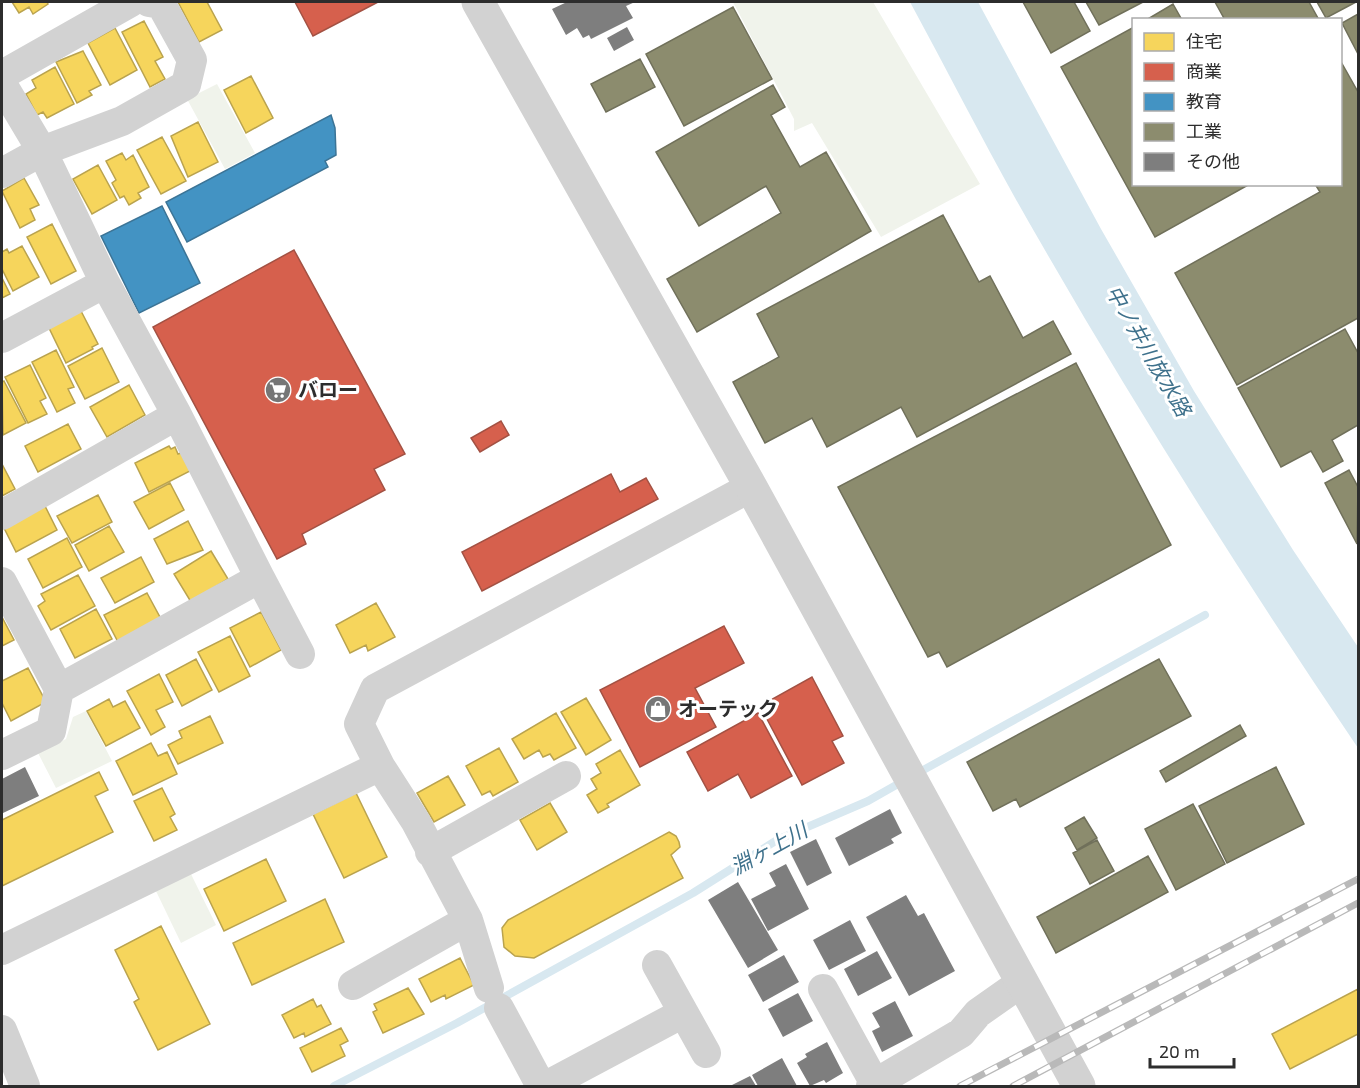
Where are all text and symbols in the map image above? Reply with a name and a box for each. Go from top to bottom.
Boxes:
legend [1132,18,1342,186]
text: 住宅 [1186,30,1222,52]
text: 商業 [1186,60,1222,82]
text: 教育 [1186,90,1222,112]
text: 工業 [1186,120,1222,142]
text: その他 [1186,150,1240,172]
water label: 中ノ井川放水路 [1102,280,1198,422]
supermarket icon: バロー [263,375,293,405]
place label: バロー [298,377,358,401]
shop icon: オーテック [643,694,673,724]
place label: オーテック [678,696,778,720]
water label: 淵ヶ上川 [725,815,813,879]
scale bar [1150,1031,1234,1069]
text: 20 m [1159,1040,1200,1062]

